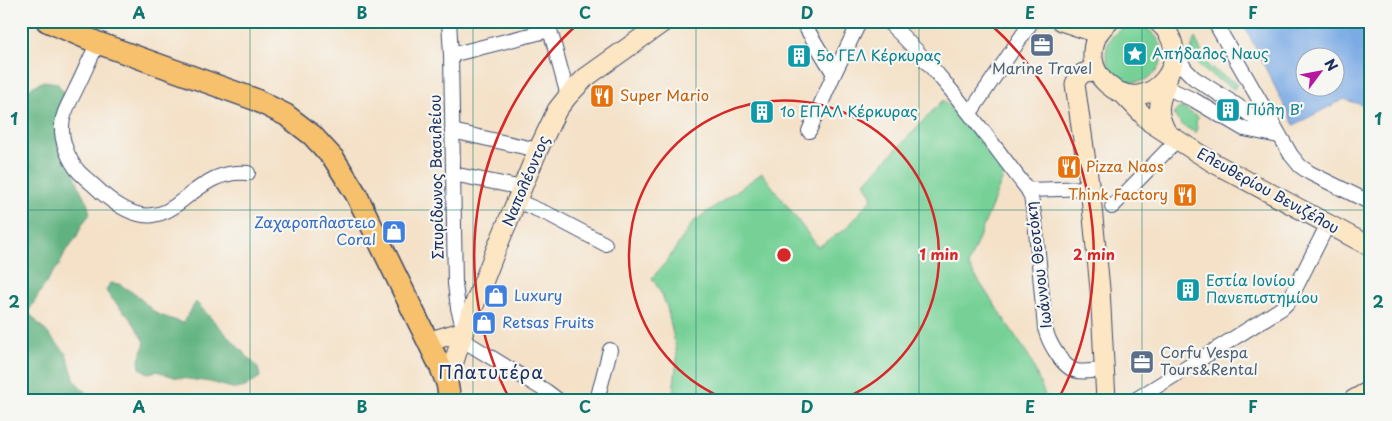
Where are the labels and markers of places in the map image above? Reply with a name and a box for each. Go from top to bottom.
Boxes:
office icon: Marine Travel [1029,32,1055,58]
place icon: Απήδαλος Ναυς [1122,41,1148,67]
place label: Απήδαλος Ναυς [1152,41,1269,64]
building icon: 5ο ΓΕΛ Κέρκυρας [786,43,812,69]
place label: 5ο ΓΕΛ Κέρκυρας [816,43,941,66]
place label: Marine Travel [992,56,1092,79]
restaurant icon: Super Mario [589,83,615,109]
place label: Super Mario [620,83,709,106]
building icon: Πύλη Β' [1215,97,1241,123]
place label: Πύλη Β' [1246,97,1303,120]
building icon: 1ο ΕΠΑΛ Κέρκυρας [749,99,775,125]
place label: 1ο ΕΠΑΛ Κέρκυρας [780,99,918,122]
restaurant icon: Pizza Naos [1056,154,1082,180]
place label: Pizza Naos [1086,154,1164,177]
place label: Think Factory [1068,182,1168,205]
restaurant icon: Think Factory [1172,182,1198,208]
place label: Ζαχαροπλαστειο Coral [254,210,376,250]
shop icon: Ζαχαροπλαστειο Coral [381,219,407,245]
centre of rings [775,246,793,264]
place label: Εστία Ιονίου Πανεπιστημίου [1206,268,1318,308]
building icon: Εστία Ιονίου Πανεπιστημίου [1175,277,1201,303]
shop icon: Luxury [483,283,509,309]
place label: Luxury [514,283,562,306]
shop icon: Retsas Fruits [471,310,497,336]
place label: Retsas Fruits [502,310,594,333]
place label: Corfu Vespa Tours&Rental [1160,340,1258,380]
office icon: Corfu Vespa Tours&Rental [1129,349,1155,375]

